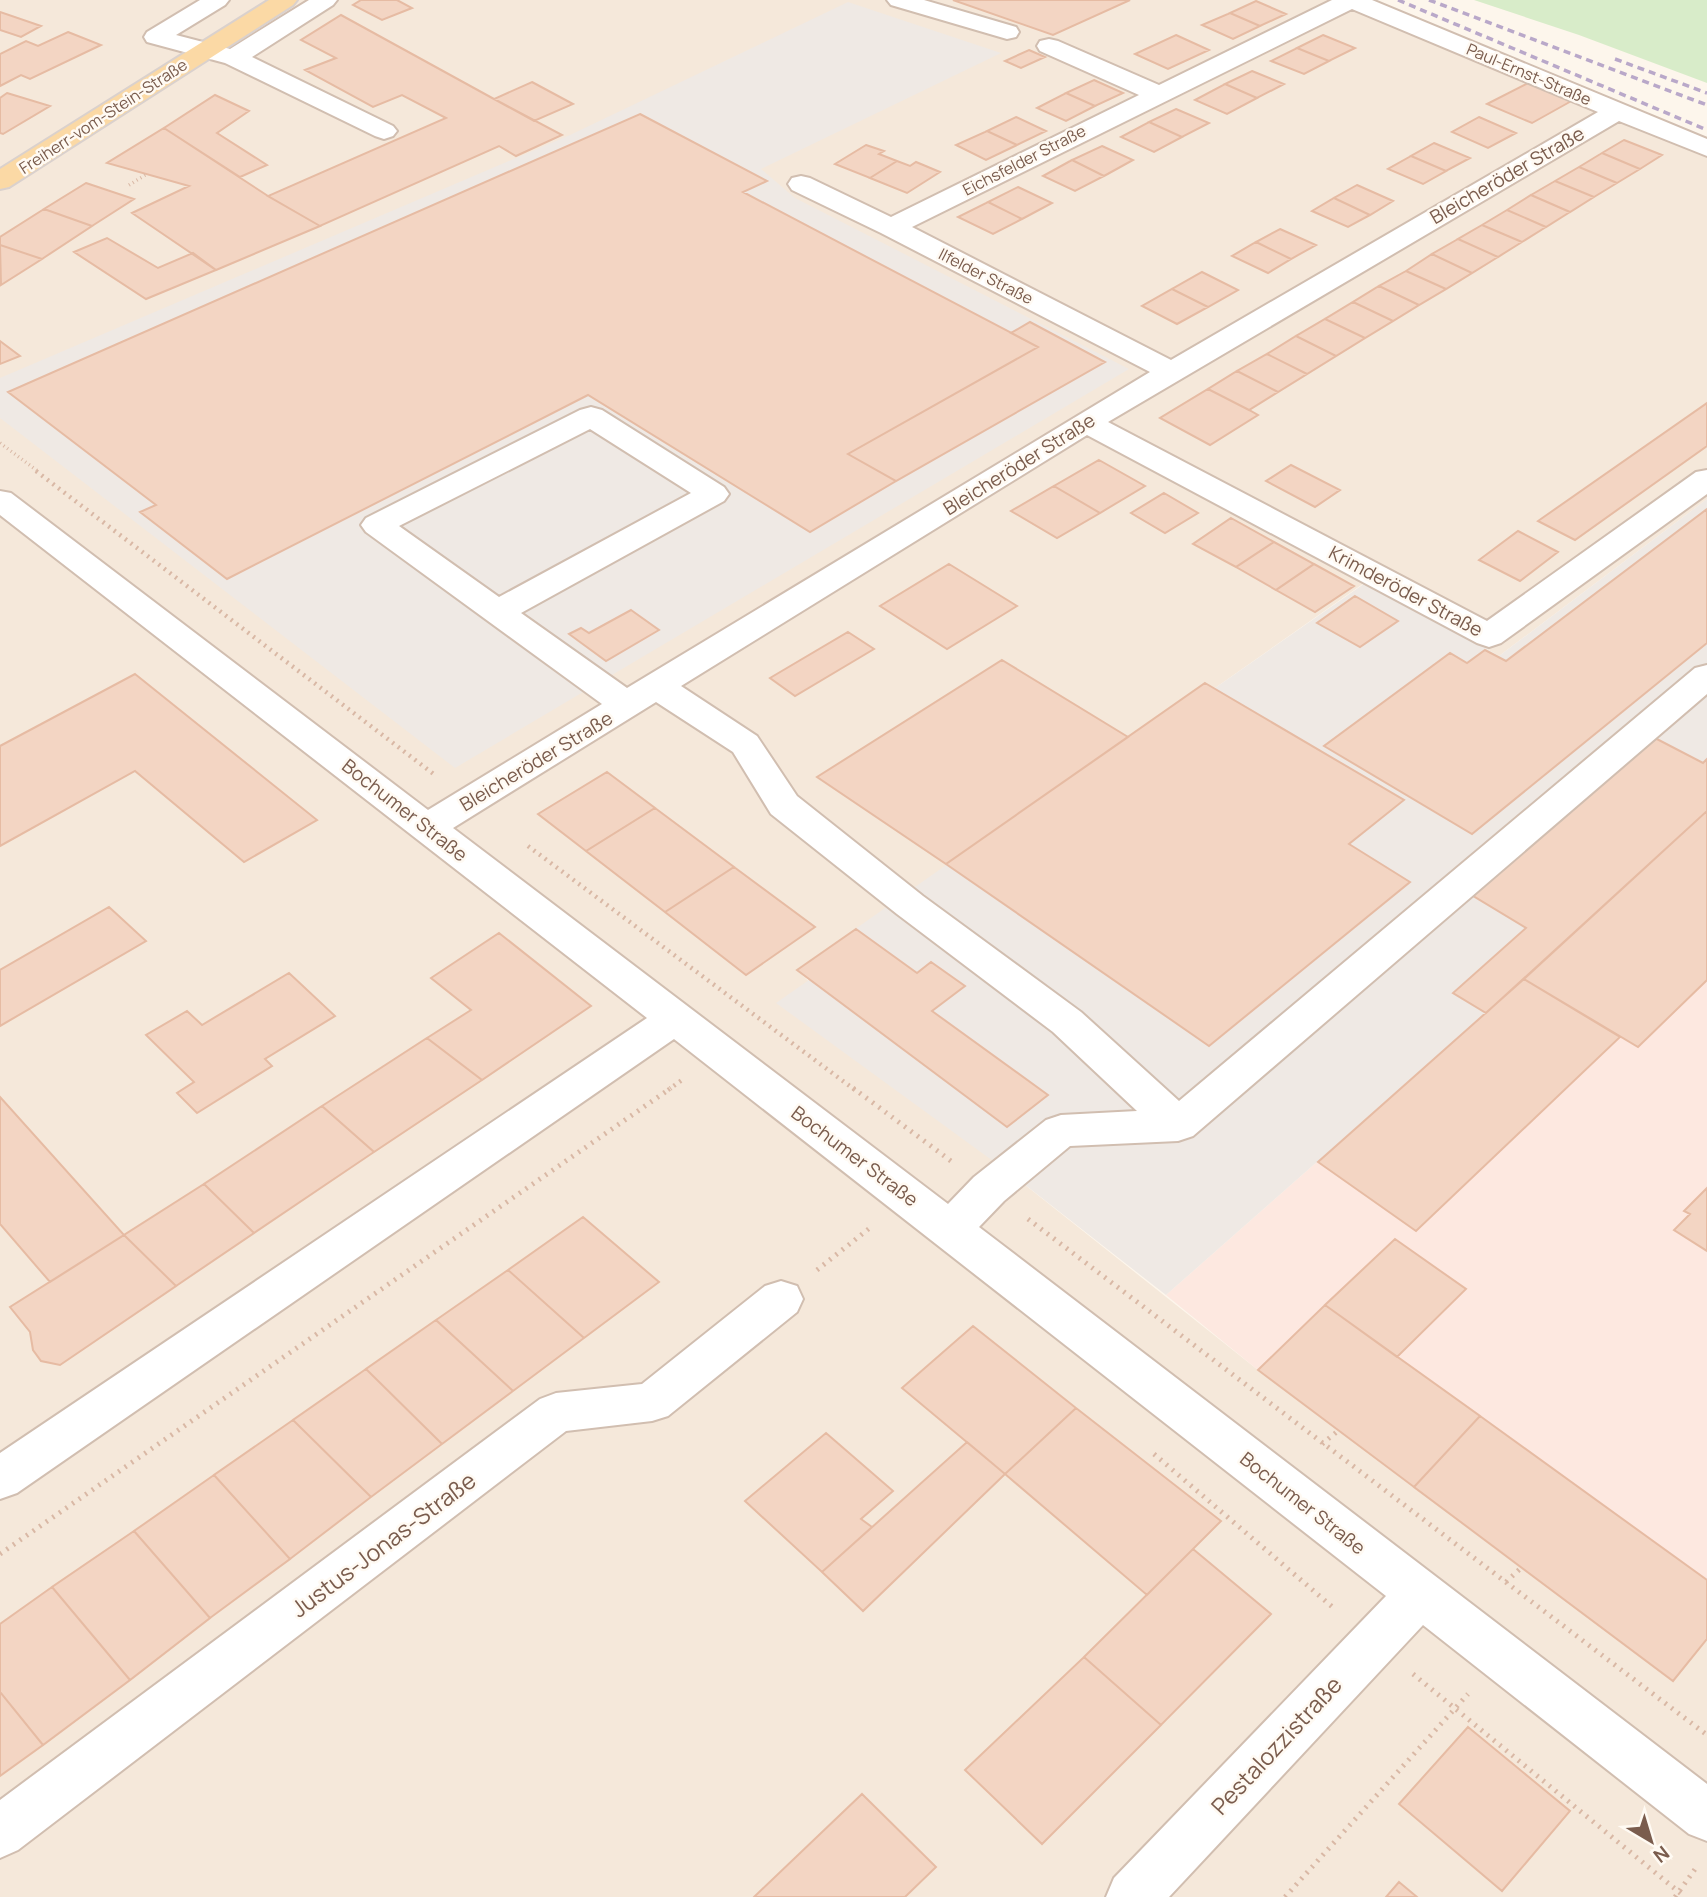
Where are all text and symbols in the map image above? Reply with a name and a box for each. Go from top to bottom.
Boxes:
street label: Paul-Ernst-Straße [1463,38,1595,110]
street label: Freiherr-vom-Stein-Straße [15,53,191,179]
street label: Eichsfelder Straße [959,119,1089,201]
street label: Bleicheröder Straße [1425,120,1589,230]
street label: Ilfelder Straße [935,243,1037,309]
street label: Bleicheröder Straße [938,407,1100,521]
street label: Krimderöder Straße [1325,539,1487,643]
street label: Bleicheröder Straße [455,705,617,817]
street label: Bochumer Straße [337,753,473,867]
street label: Bochumer Straße [786,1100,924,1212]
street label: Bochumer Straße [1235,1446,1371,1560]
street label: Justus-Jonas-Straße [284,1464,482,1624]
street label: Pestalozzistraße [1203,1669,1349,1821]
north arrow [1616,1806,1686,1876]
text: N [1648,1840,1675,1869]

